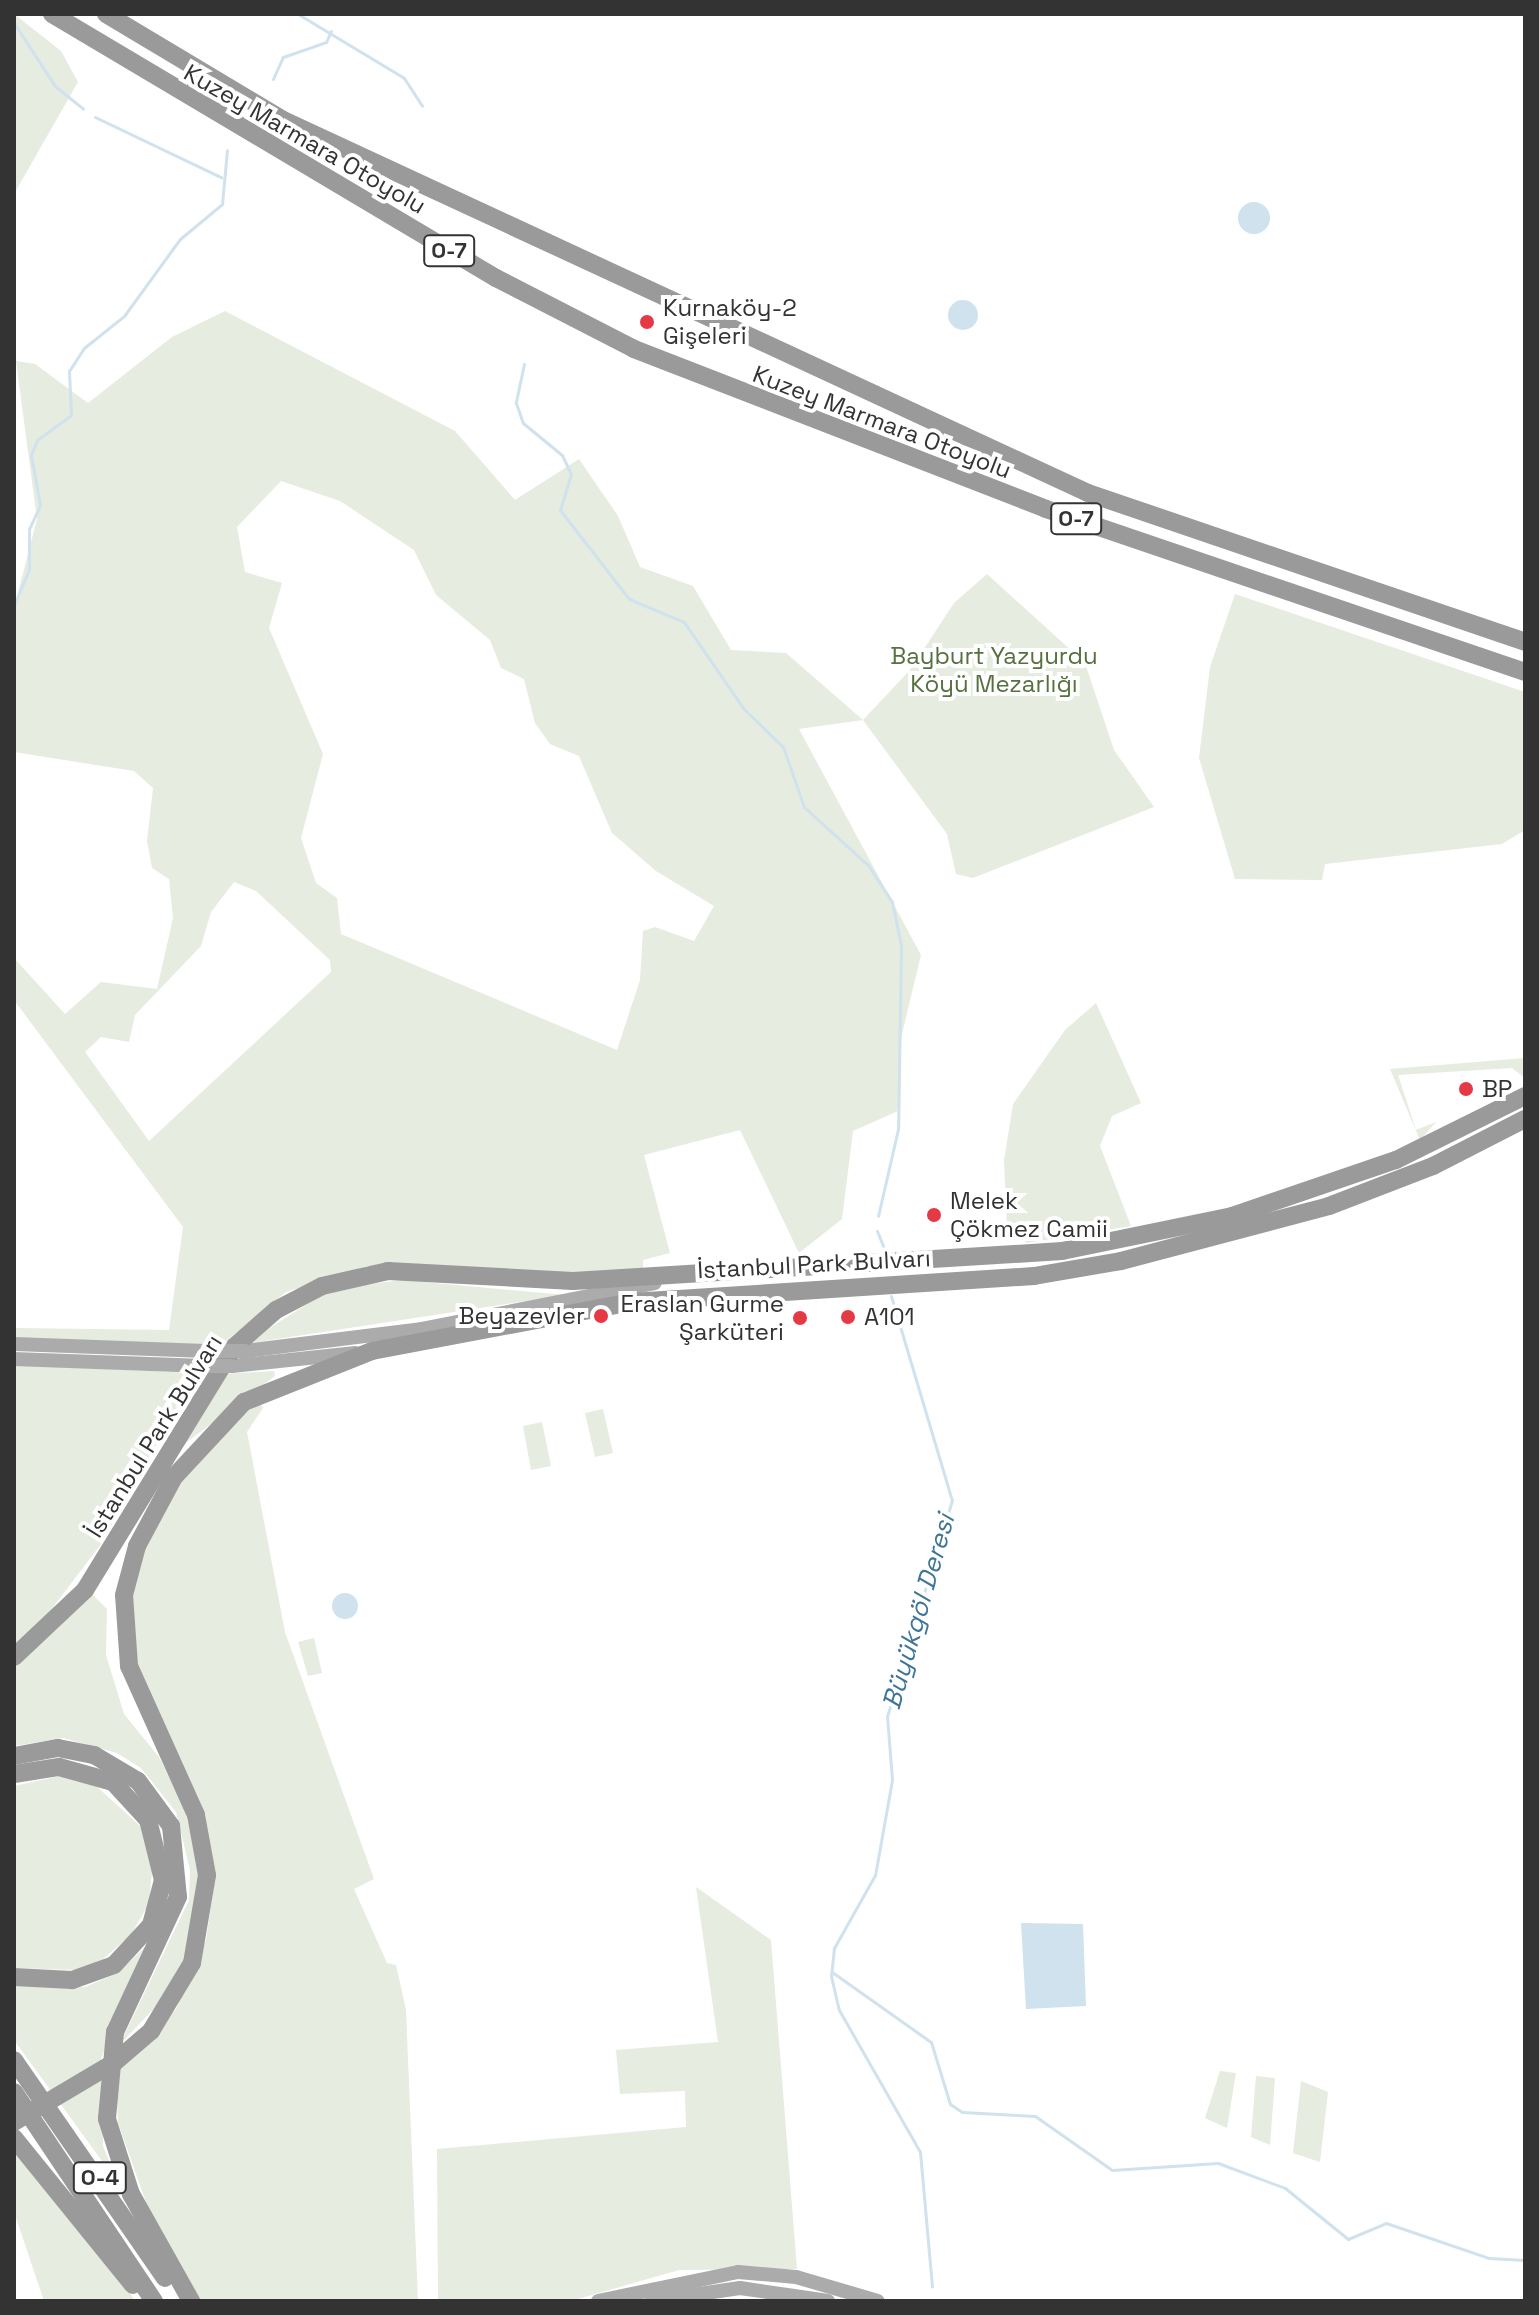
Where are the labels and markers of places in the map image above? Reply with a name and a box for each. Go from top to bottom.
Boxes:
place label: Kurnaköy-2 Gişeleri [663,294,797,350]
marker: Kurnaköy-2 Gişeleri [638,313,656,331]
place label: BP [1482,1075,1512,1103]
marker: BP [1457,1080,1475,1098]
place label: Melek Çökmez Camii [950,1187,1108,1243]
marker: Melek Çökmez Camii [925,1206,943,1224]
place label: Eraslan Gurme Şarküteri [621,1290,784,1346]
place label: Beyazevler [459,1302,585,1330]
place label: A101 [864,1303,915,1331]
marker: Beyazevler [592,1307,610,1325]
marker: A101 [839,1308,857,1326]
marker: Eraslan Gurme Şarküteri [791,1309,809,1327]

